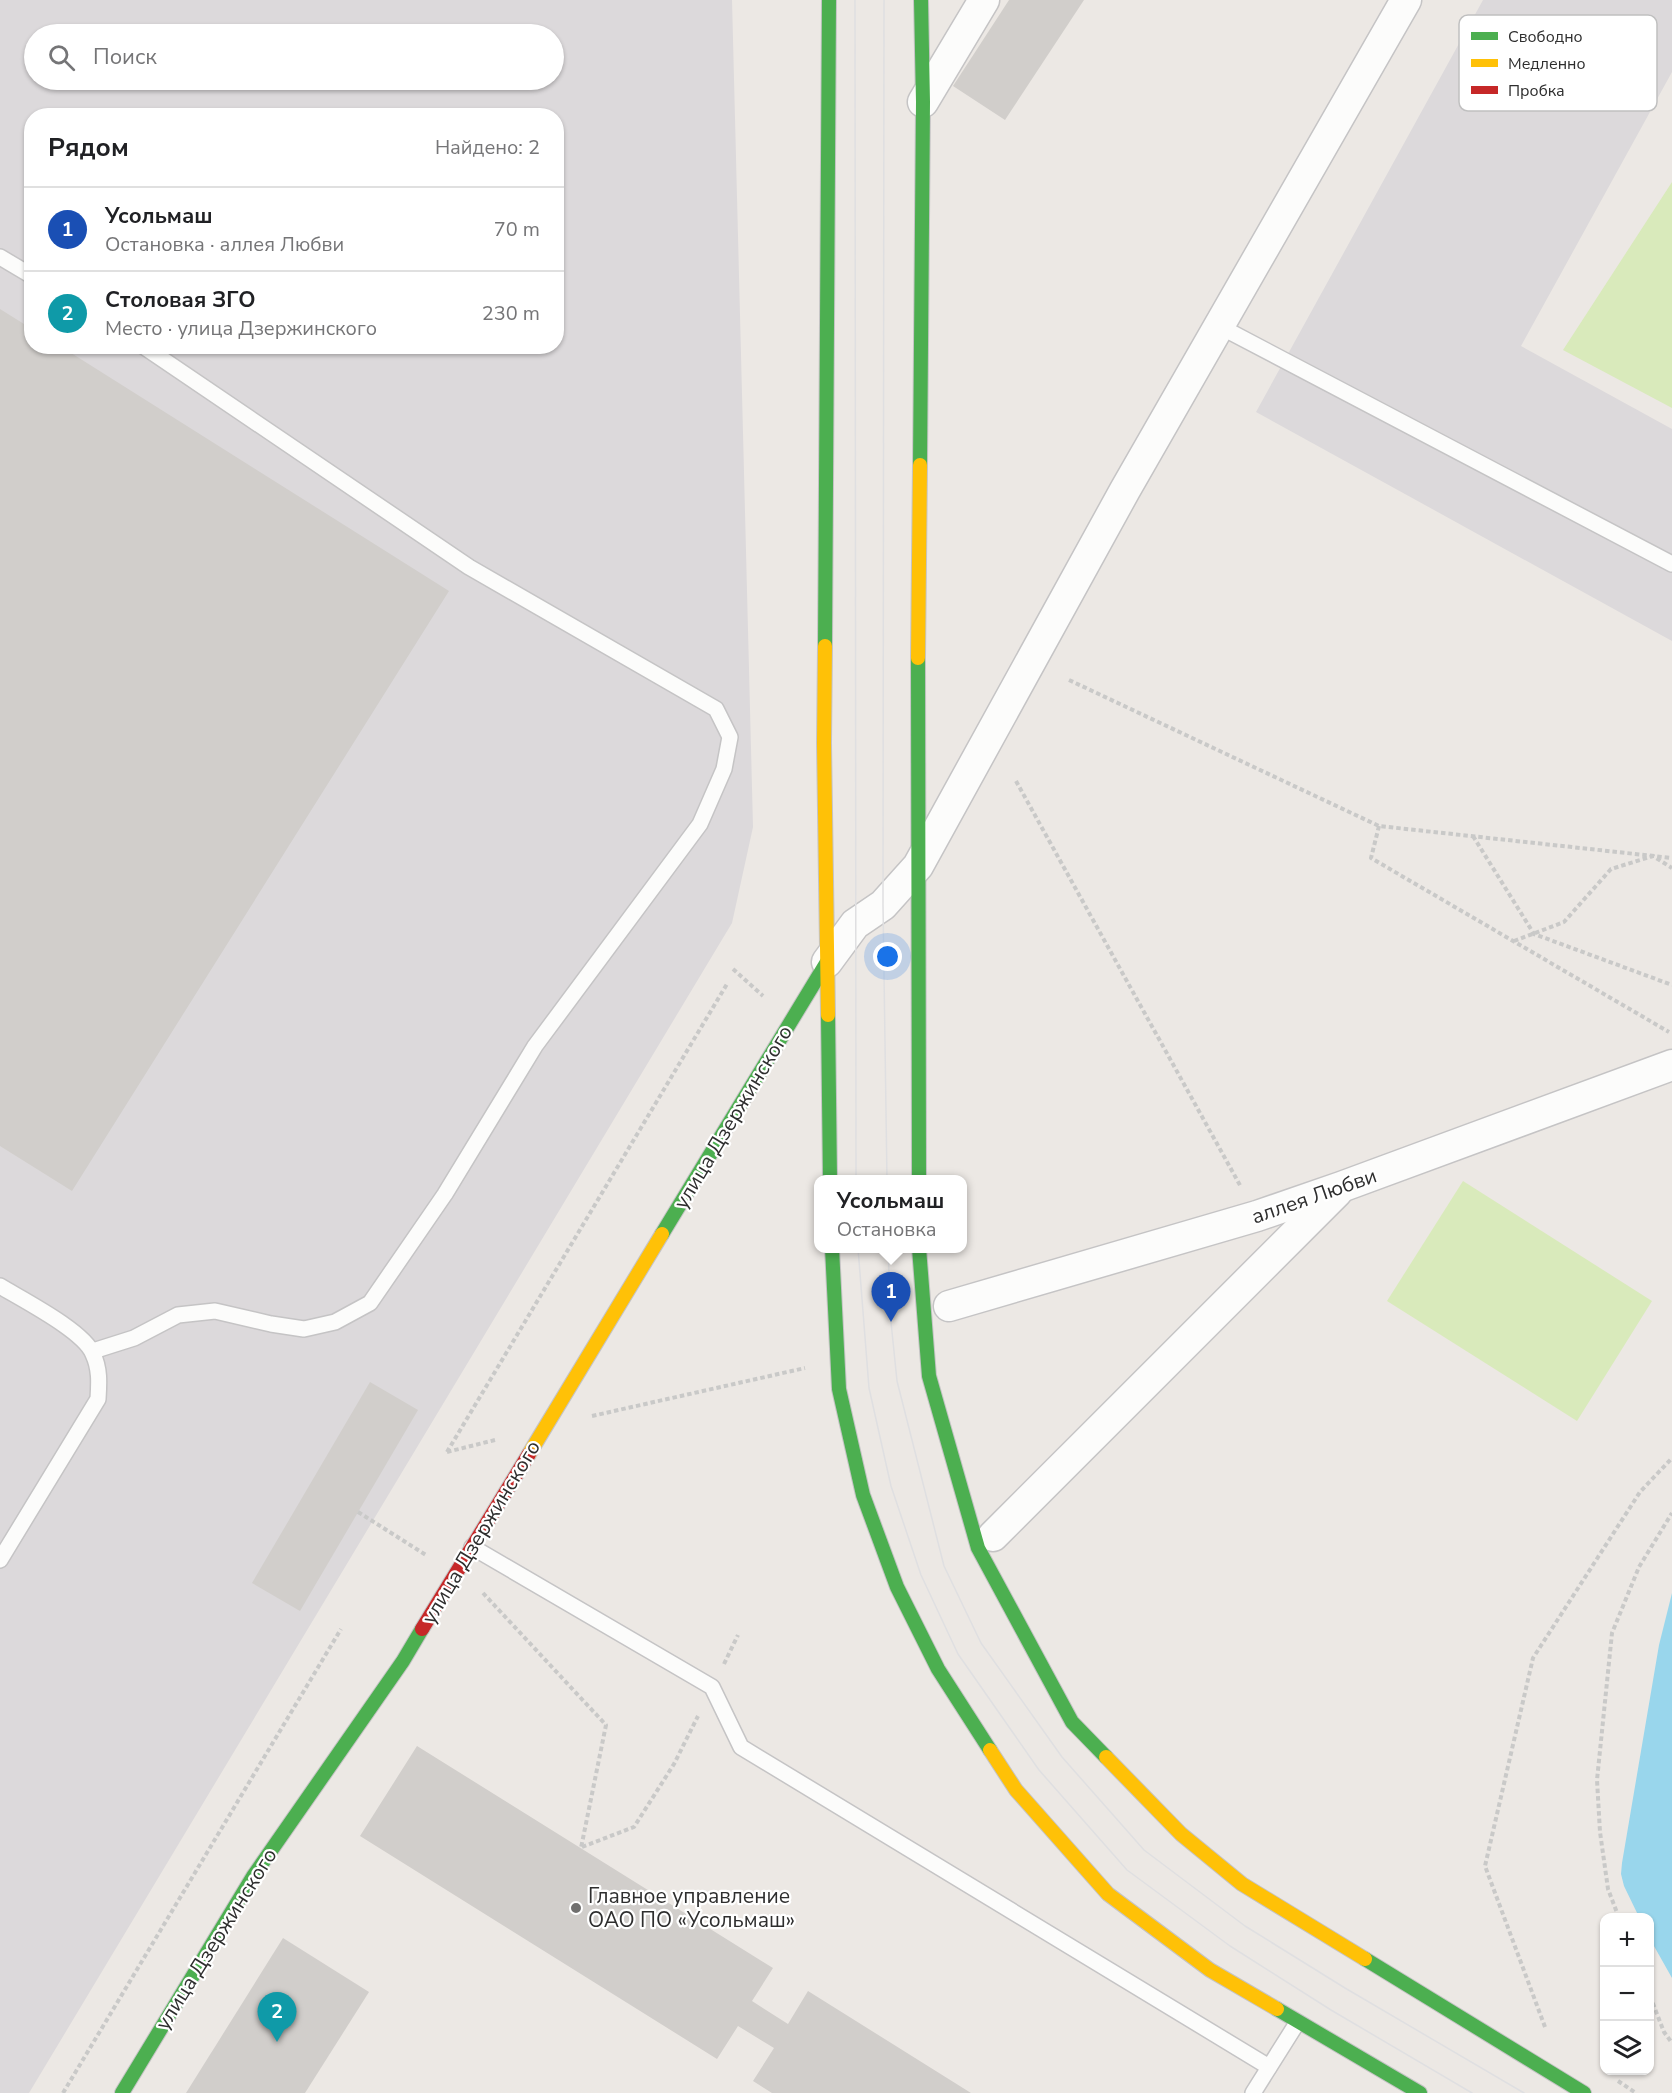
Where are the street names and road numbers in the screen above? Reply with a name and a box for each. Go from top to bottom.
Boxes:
street label: улица Дзержинского [667,1020,799,1214]
street label: аллея Любви [1248,1161,1380,1231]
street label: улица Дзержинского [415,1435,547,1629]
street label: улица Дзержинского [149,1843,283,2035]

